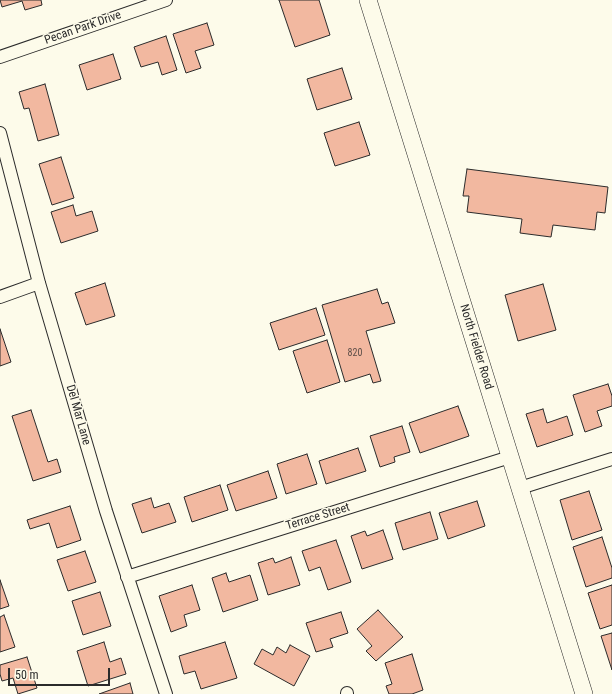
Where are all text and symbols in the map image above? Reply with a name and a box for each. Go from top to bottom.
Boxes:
street label: Pecan Park Drive [43,8,123,48]
street label: North Fielder Road [456,303,496,391]
house number: 820 [348,347,362,359]
street label: Del Mar Lane [63,383,93,447]
street label: Terrace Street [284,500,352,534]
scale bar [10,660,112,686]
text: 50 m [15,668,39,682]

